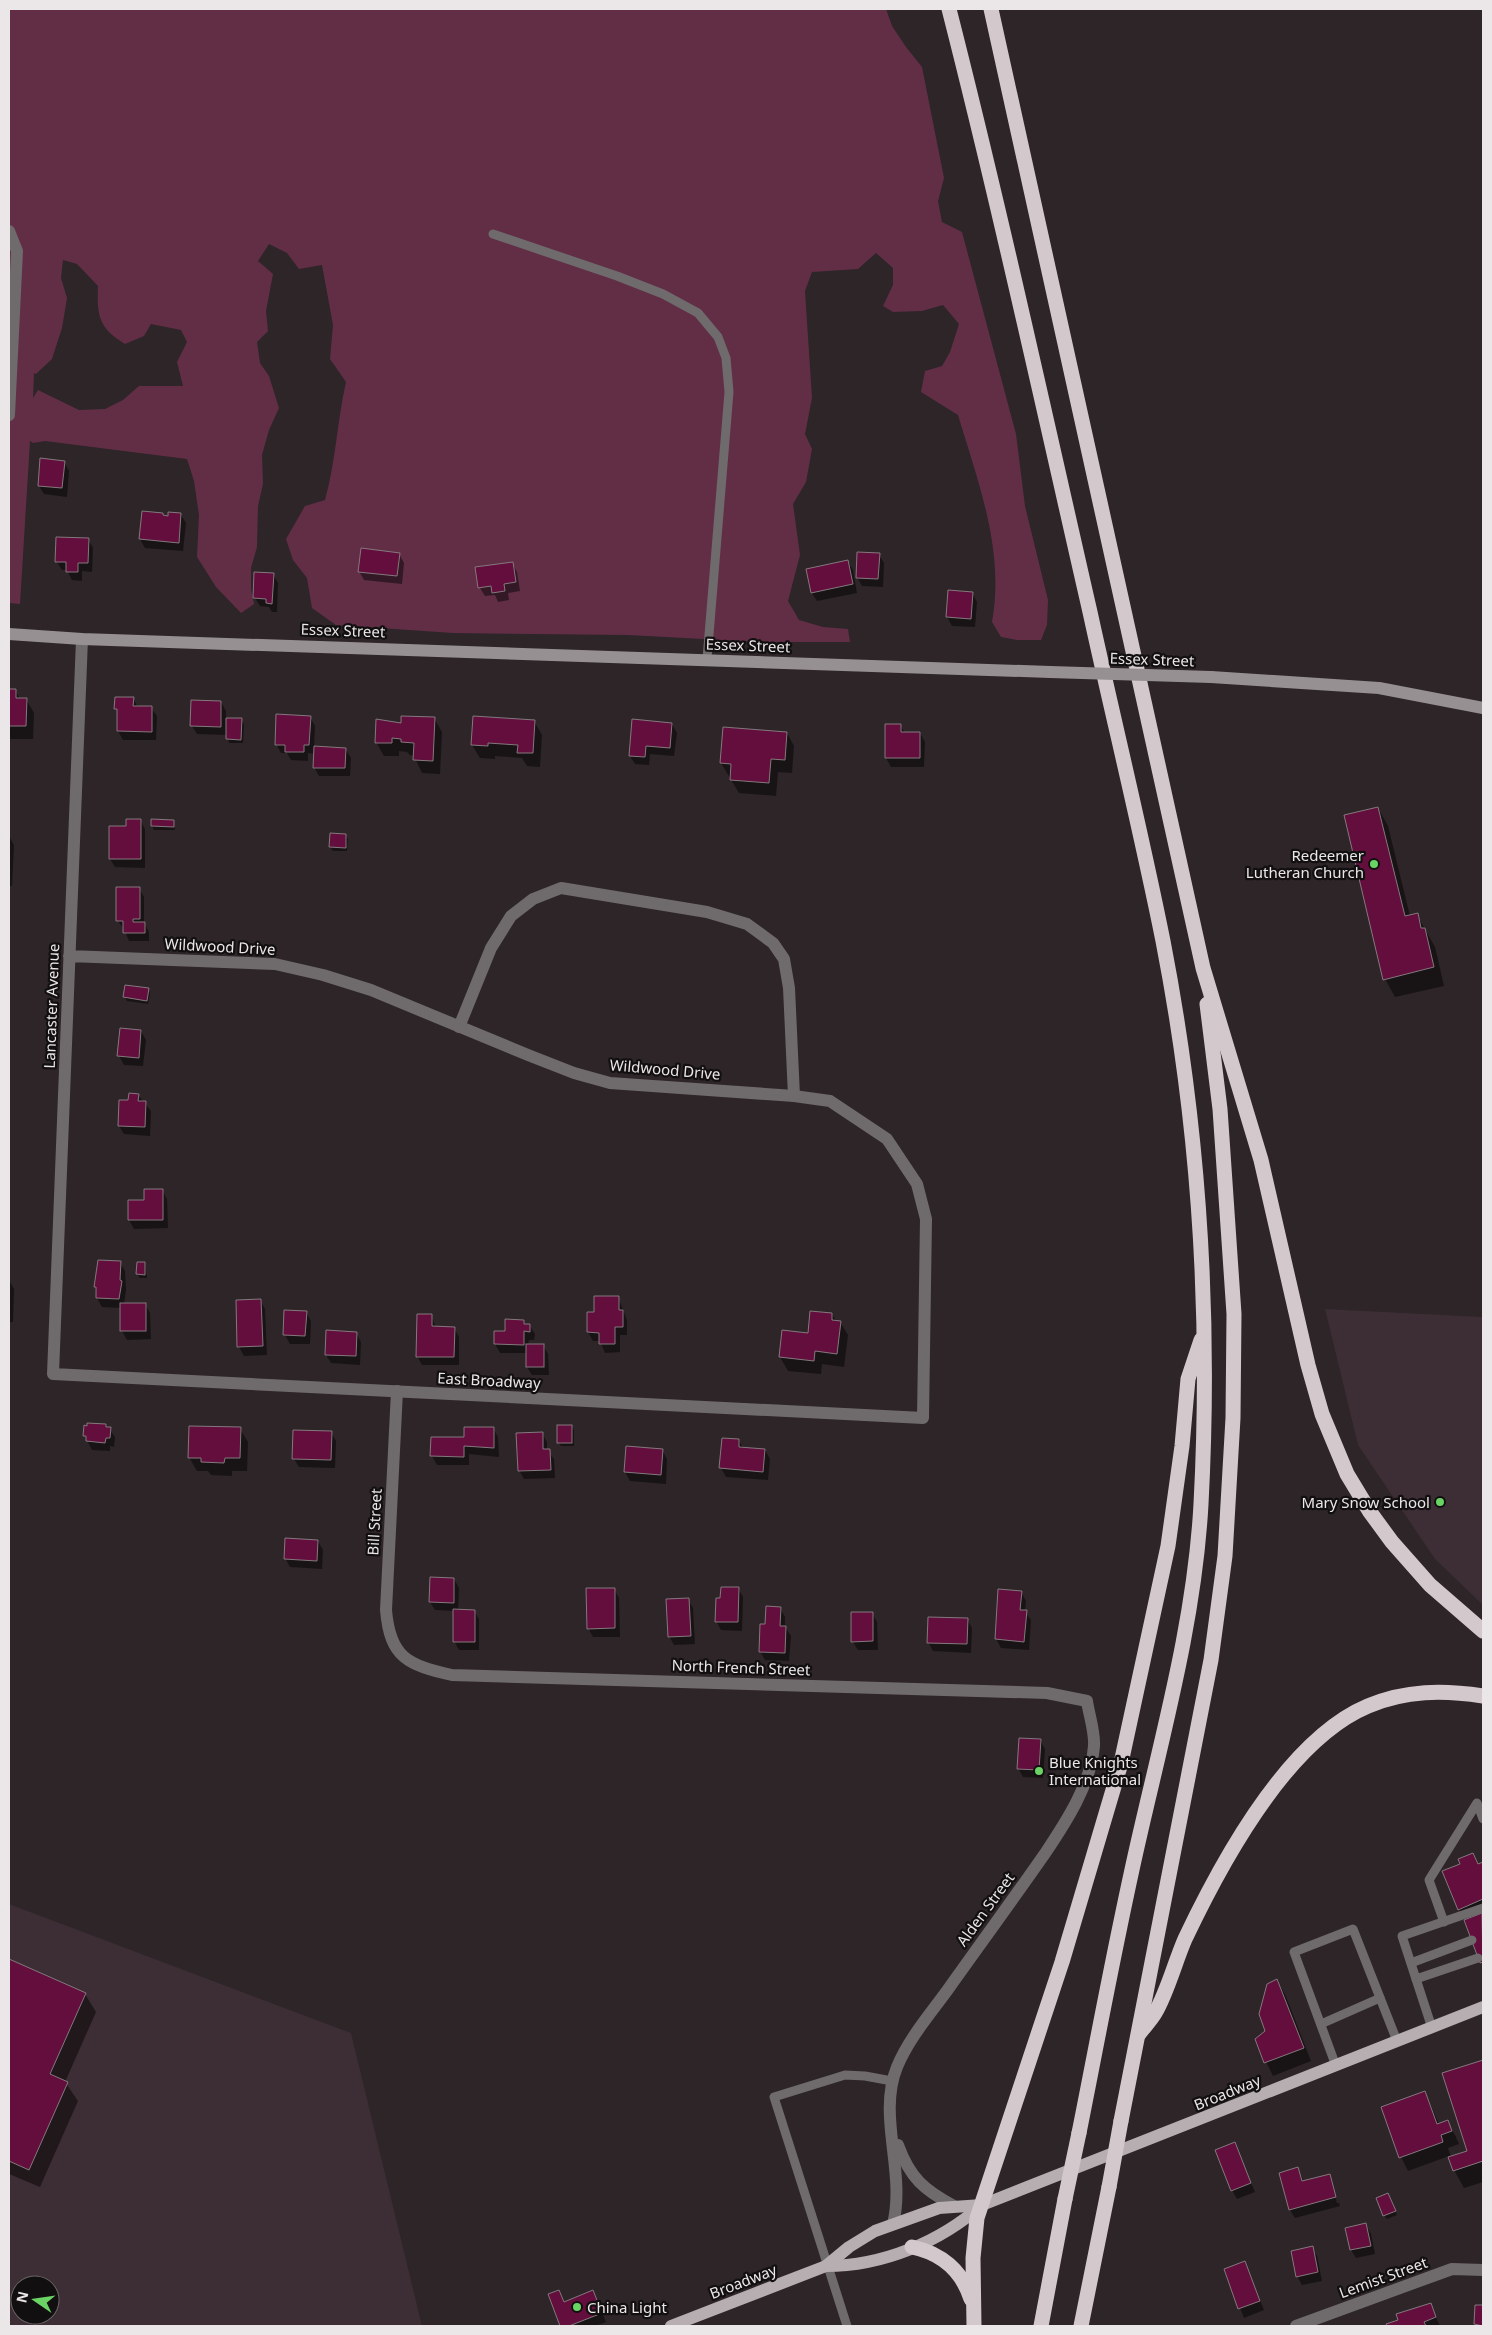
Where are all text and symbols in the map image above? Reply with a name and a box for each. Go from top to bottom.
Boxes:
street label: Essex Street [300,619,386,641]
street label: Essex Street [705,634,791,656]
street label: Essex Street [1109,648,1195,670]
place label: Redeemer Lutheran Church [1246,845,1364,882]
marker: Redeemer Lutheran Church [1368,858,1380,870]
street label: Wildwood Drive [164,933,276,959]
street label: Lancaster Avenue [39,943,63,1069]
street label: Wildwood Drive [609,1054,721,1084]
street label: East Broadway [437,1367,542,1393]
street label: Bill Street [362,1487,386,1556]
place label: Mary Snow School [1302,1492,1430,1512]
marker: Mary Snow School [1434,1496,1446,1508]
street label: North French Street [671,1655,811,1679]
place label: Blue Knights International [1049,1752,1141,1789]
marker: Blue Knights International [1033,1765,1045,1777]
street label: Alden Street [952,1868,1019,1950]
street label: Broadway [1191,2069,1264,2114]
street label: Lemist Street [1336,2252,1430,2302]
street label: Broadway [707,2259,780,2303]
north arrow [10,2275,60,2325]
text: N [11,2289,32,2305]
place label: China Light [587,2297,667,2317]
marker: China Light [571,2301,583,2313]

